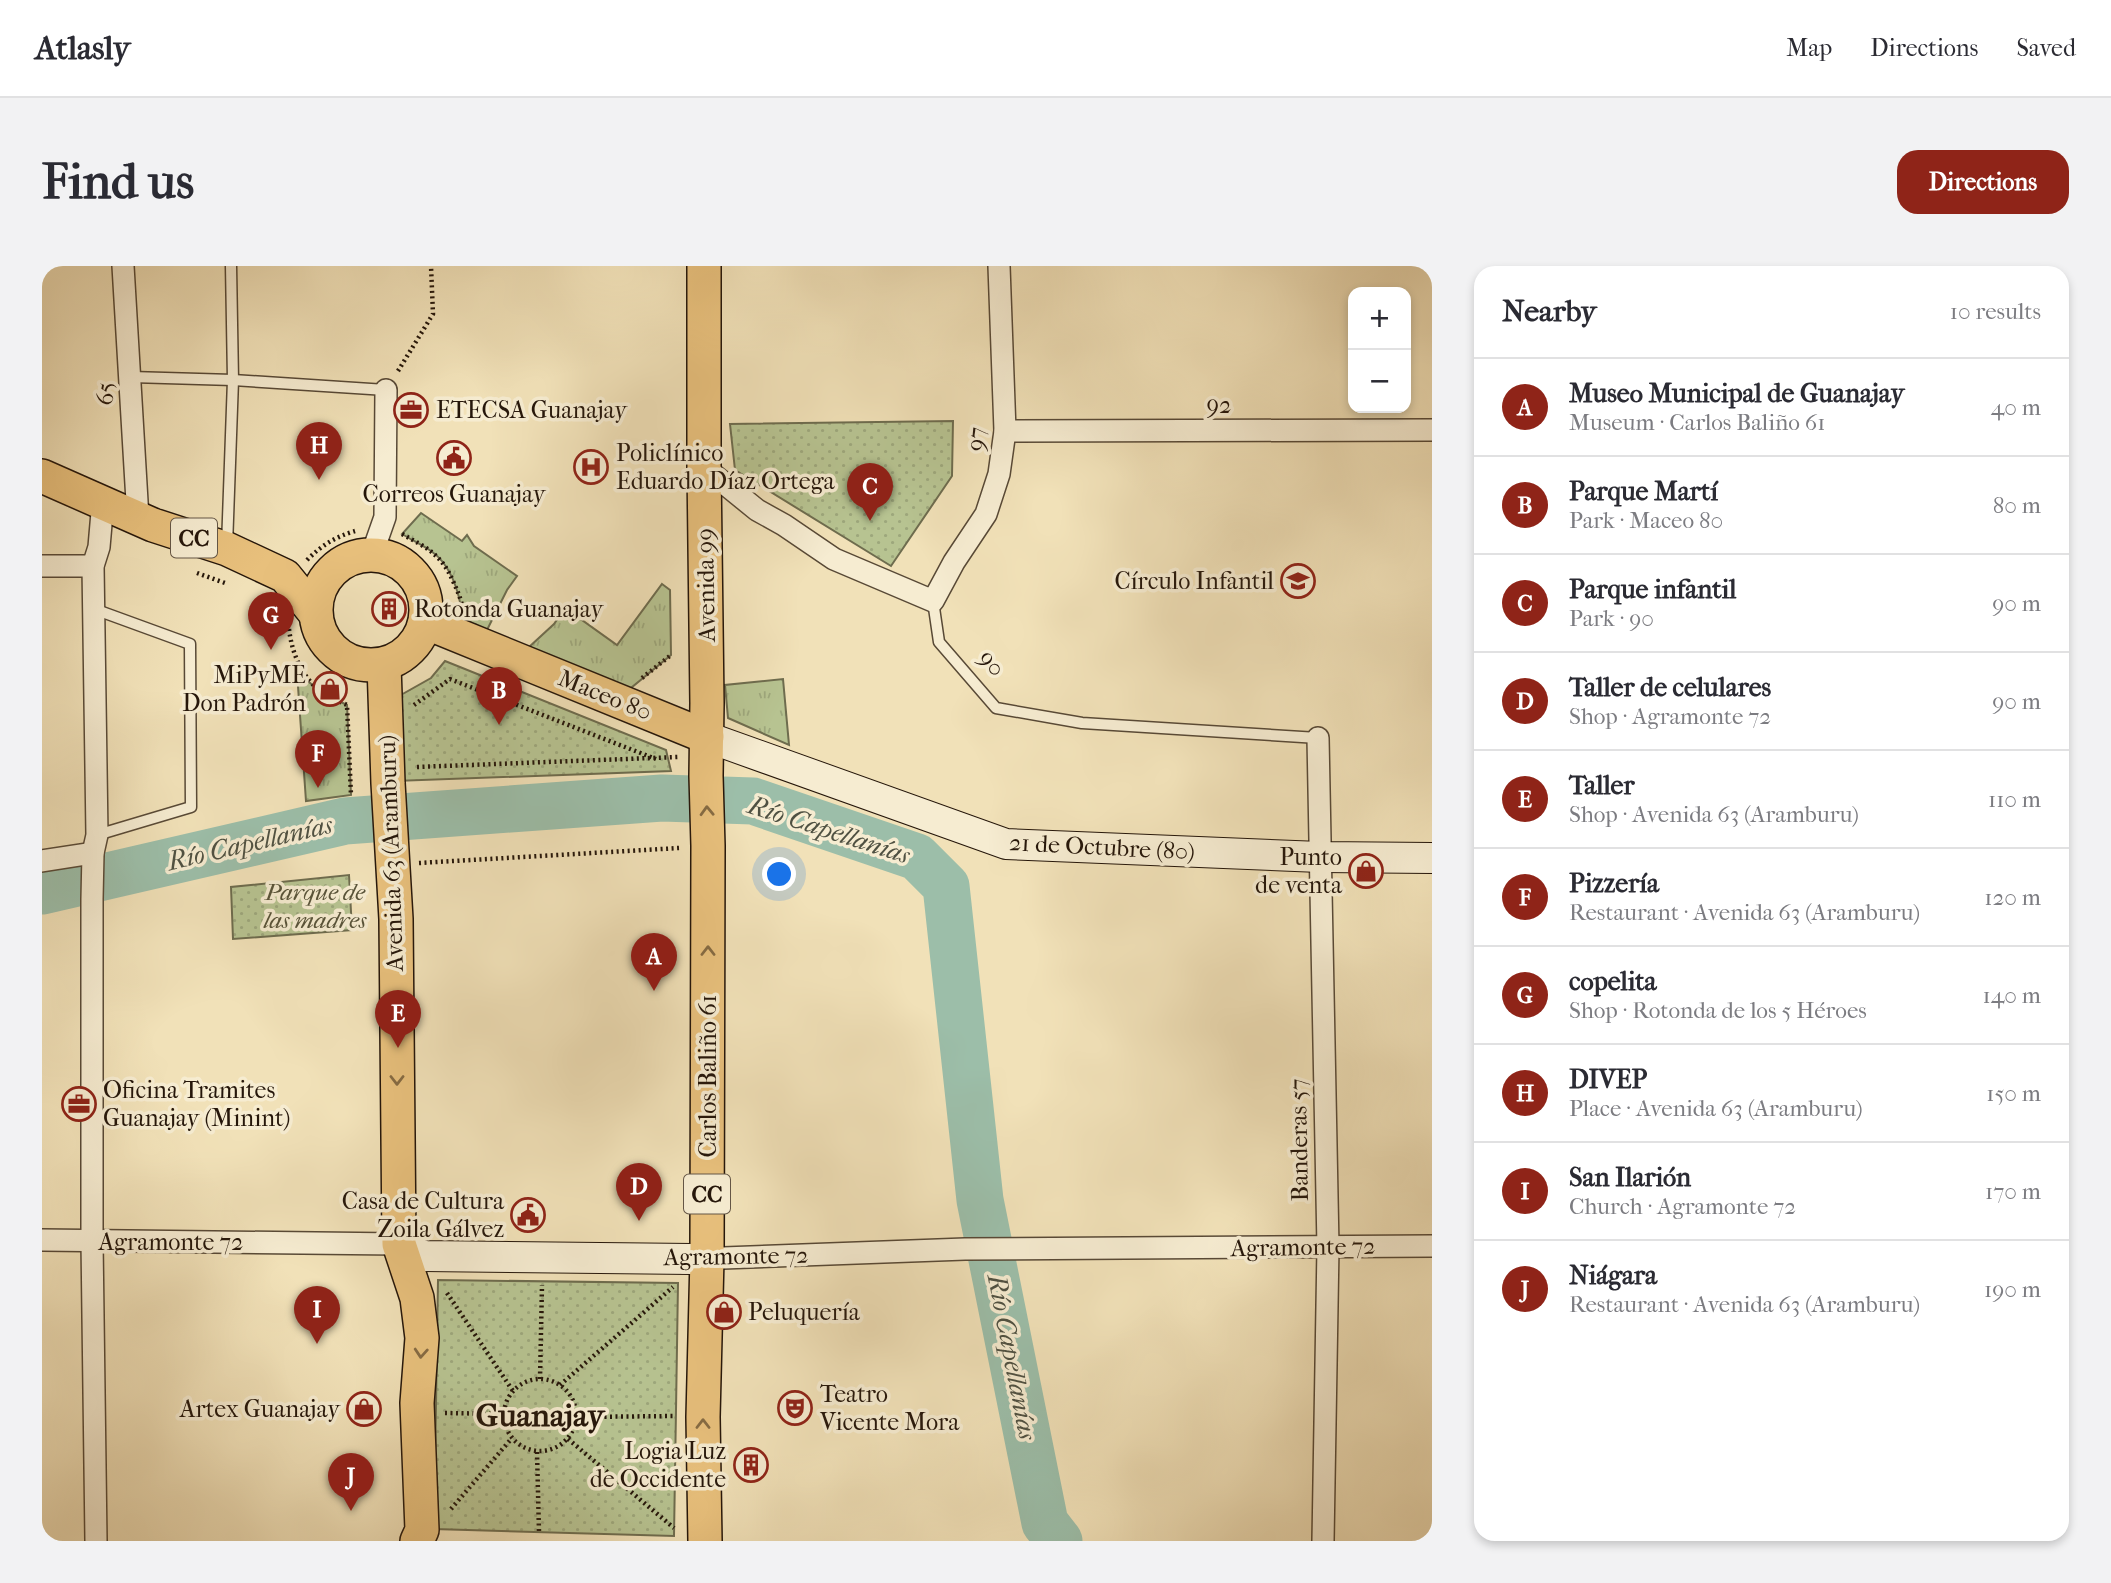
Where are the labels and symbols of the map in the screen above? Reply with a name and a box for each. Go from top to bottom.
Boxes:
street label: 65 [90,382,120,406]
office icon: ETECSA Guanajay [392,391,430,429]
street label: 92 [1207,391,1231,419]
place label: ETECSA Guanajay [436,396,628,424]
pin: H [296,422,342,480]
street label: 97 [961,426,991,452]
public building icon: Correos Guanajay [435,439,473,477]
place label: Policlínico Eduardo Díaz Ortega [616,439,835,495]
hospital icon: Policlínico Eduardo Díaz Ortega [572,448,610,486]
pin: C [847,463,893,521]
place label: Correos Guanajay [363,480,547,508]
road number: CC [171,518,217,558]
street label: Avenida 99 [691,528,721,643]
school or university icon: Círculo Infantil [1279,562,1317,600]
place label: Círculo Infantil [1114,567,1274,595]
building icon: Rotonda Guanajay [370,590,408,628]
pin: G [248,592,294,650]
place label: Rotonda Guanajay [414,595,604,623]
street label: 90 [973,644,1011,682]
place label: MiPyME Don Padrón [182,661,306,717]
street label: Maceo 80 [554,664,656,726]
pin: B [476,667,522,725]
shop icon: MiPyME Don Padrón [311,670,349,708]
pin: F [295,730,341,788]
street label: Avenida 63 (Aramburu) [373,734,409,973]
water label: Río Capellanías [742,789,915,871]
one-way arrow [699,806,714,817]
water label: Río Capellanías [163,809,336,877]
street label: 21 de Octubre (80) [1008,828,1196,866]
place label: Punto de venta [1255,843,1343,899]
shop icon: Punto de venta [1347,852,1385,890]
your location [762,857,796,891]
park label: Parque de las madres [263,878,367,934]
pin: A [631,933,677,991]
one-way arrow [700,946,716,956]
pin: E [375,990,421,1048]
street label: Carlos Baliño 61 [694,995,722,1157]
one-way arrow [389,1075,405,1085]
place label: Oficina Tramites Guanajay (Minint) [103,1076,290,1132]
street label: Banderas 57 [1284,1078,1314,1202]
office icon: Oficina Tramites Guanajay (Minint) [60,1085,98,1123]
pin: D [616,1163,662,1221]
road number: CC [684,1175,730,1214]
place label: Casa de Cultura Zoila Gálvez [342,1187,505,1243]
public building icon: Casa de Cultura Zoila Gálvez [509,1196,547,1234]
street label: Agramonte 72 [98,1228,243,1256]
street label: Agramonte 72 [1229,1232,1376,1262]
street label: Agramonte 72 [662,1241,809,1271]
water label: Río Capellanías [980,1270,1043,1443]
pin: I [294,1286,340,1344]
shop icon: Peluquería [705,1293,743,1331]
place label: Peluquería [748,1298,861,1326]
one-way arrow [414,1347,429,1358]
place label: Teatro Vicente Mora [819,1380,960,1436]
theatre icon: Teatro Vicente Mora [776,1389,814,1427]
shop icon: Artex Guanajay [345,1390,383,1428]
place label: Artex Guanajay [179,1395,341,1423]
district label: Guanajay [476,1397,606,1434]
one-way arrow [695,1418,711,1429]
place label: Logia Luz de Occidente [590,1437,726,1493]
building icon: Logia Luz de Occidente [732,1446,770,1484]
pin: J [328,1453,374,1511]

